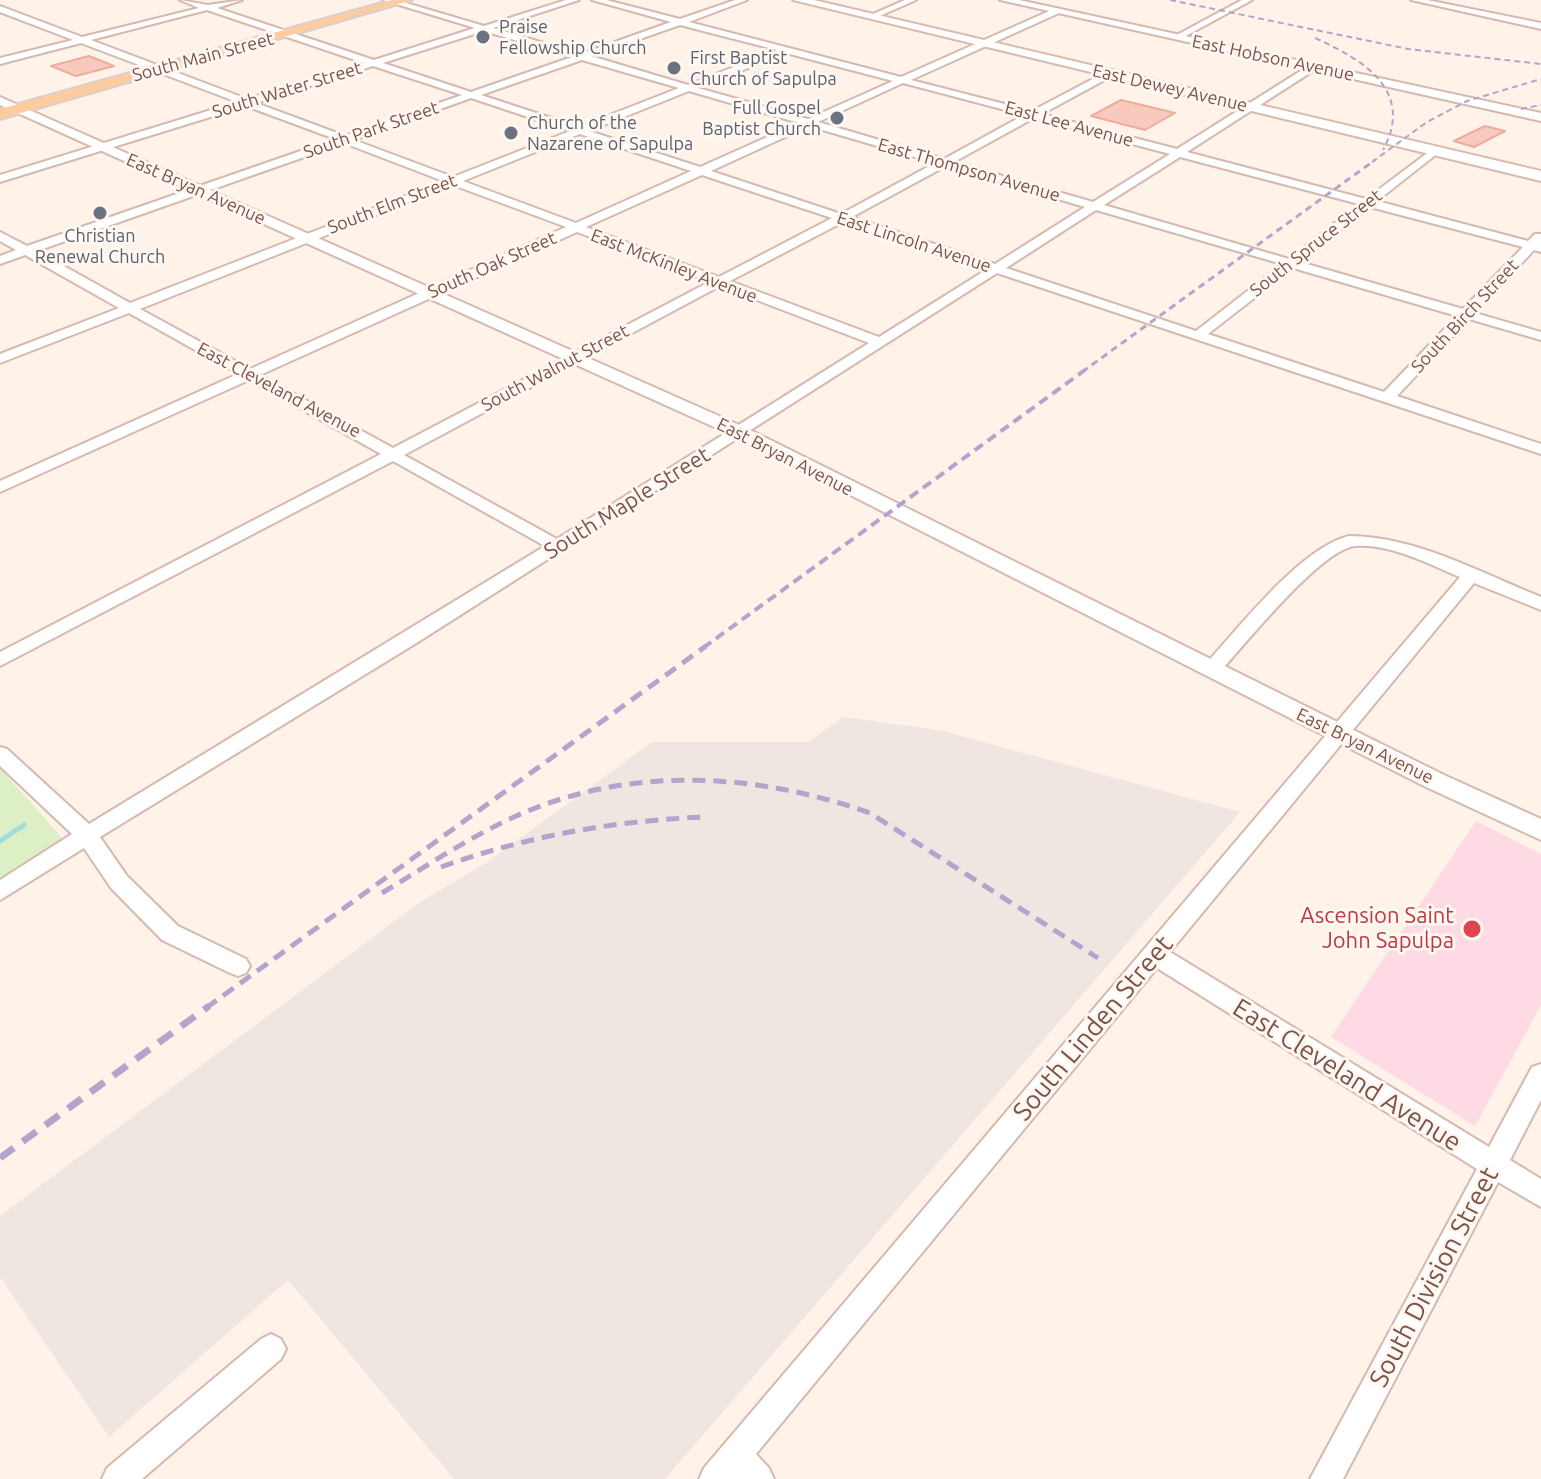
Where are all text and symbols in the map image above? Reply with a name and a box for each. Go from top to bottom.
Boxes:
place label: Praise Fellowship Church [499,16,646,58]
street label: South Main Street [130,28,276,86]
marker: Praise Fellowship Church [474,28,492,46]
street label: East Hobson Avenue [1190,30,1356,86]
place label: First Baptist Church of Sapulpa [690,47,837,90]
street label: South Water Street [210,57,364,123]
marker: First Baptist Church of Sapulpa [665,59,683,77]
street label: East Dewey Avenue [1090,60,1250,116]
street label: East Lee Avenue [1002,96,1136,152]
street label: South Park Street [300,97,442,163]
place label: Full Gospel Baptist Church [702,97,821,140]
marker: Full Gospel Baptist Church [828,109,846,127]
place label: Church of the Nazarene of Sapulpa [527,112,693,154]
marker: Church of the Nazarene of Sapulpa [502,124,520,142]
street label: East Thompson Avenue [875,134,1063,206]
street label: East Bryan Avenue [123,149,269,229]
street label: South Elm Street [324,169,460,239]
street label: South Spruce Street [1246,185,1386,301]
marker: Christian Renewal Church [91,204,109,222]
street label: East Lincoln Avenue [834,207,994,277]
street label: East McKinley Avenue [588,224,760,308]
place label: Christian Renewal Church [35,225,165,268]
street label: South Oak Street [424,227,560,303]
street label: South Birch Street [1407,255,1523,377]
street label: South Walnut Street [478,320,632,416]
street label: East Cleveland Avenue [193,338,365,442]
street label: East Bryan Avenue [713,413,857,501]
street label: South Maple Street [539,441,715,565]
street label: East Bryan Avenue [1293,703,1437,789]
place label: Ascension Saint John Sapulpa [1300,903,1454,954]
marker: Ascension Saint John Sapulpa [1461,918,1483,940]
street label: South Linden Street [1006,929,1180,1127]
street label: East Cleveland Avenue [1227,992,1467,1158]
street label: South Division Street [1363,1162,1505,1392]

